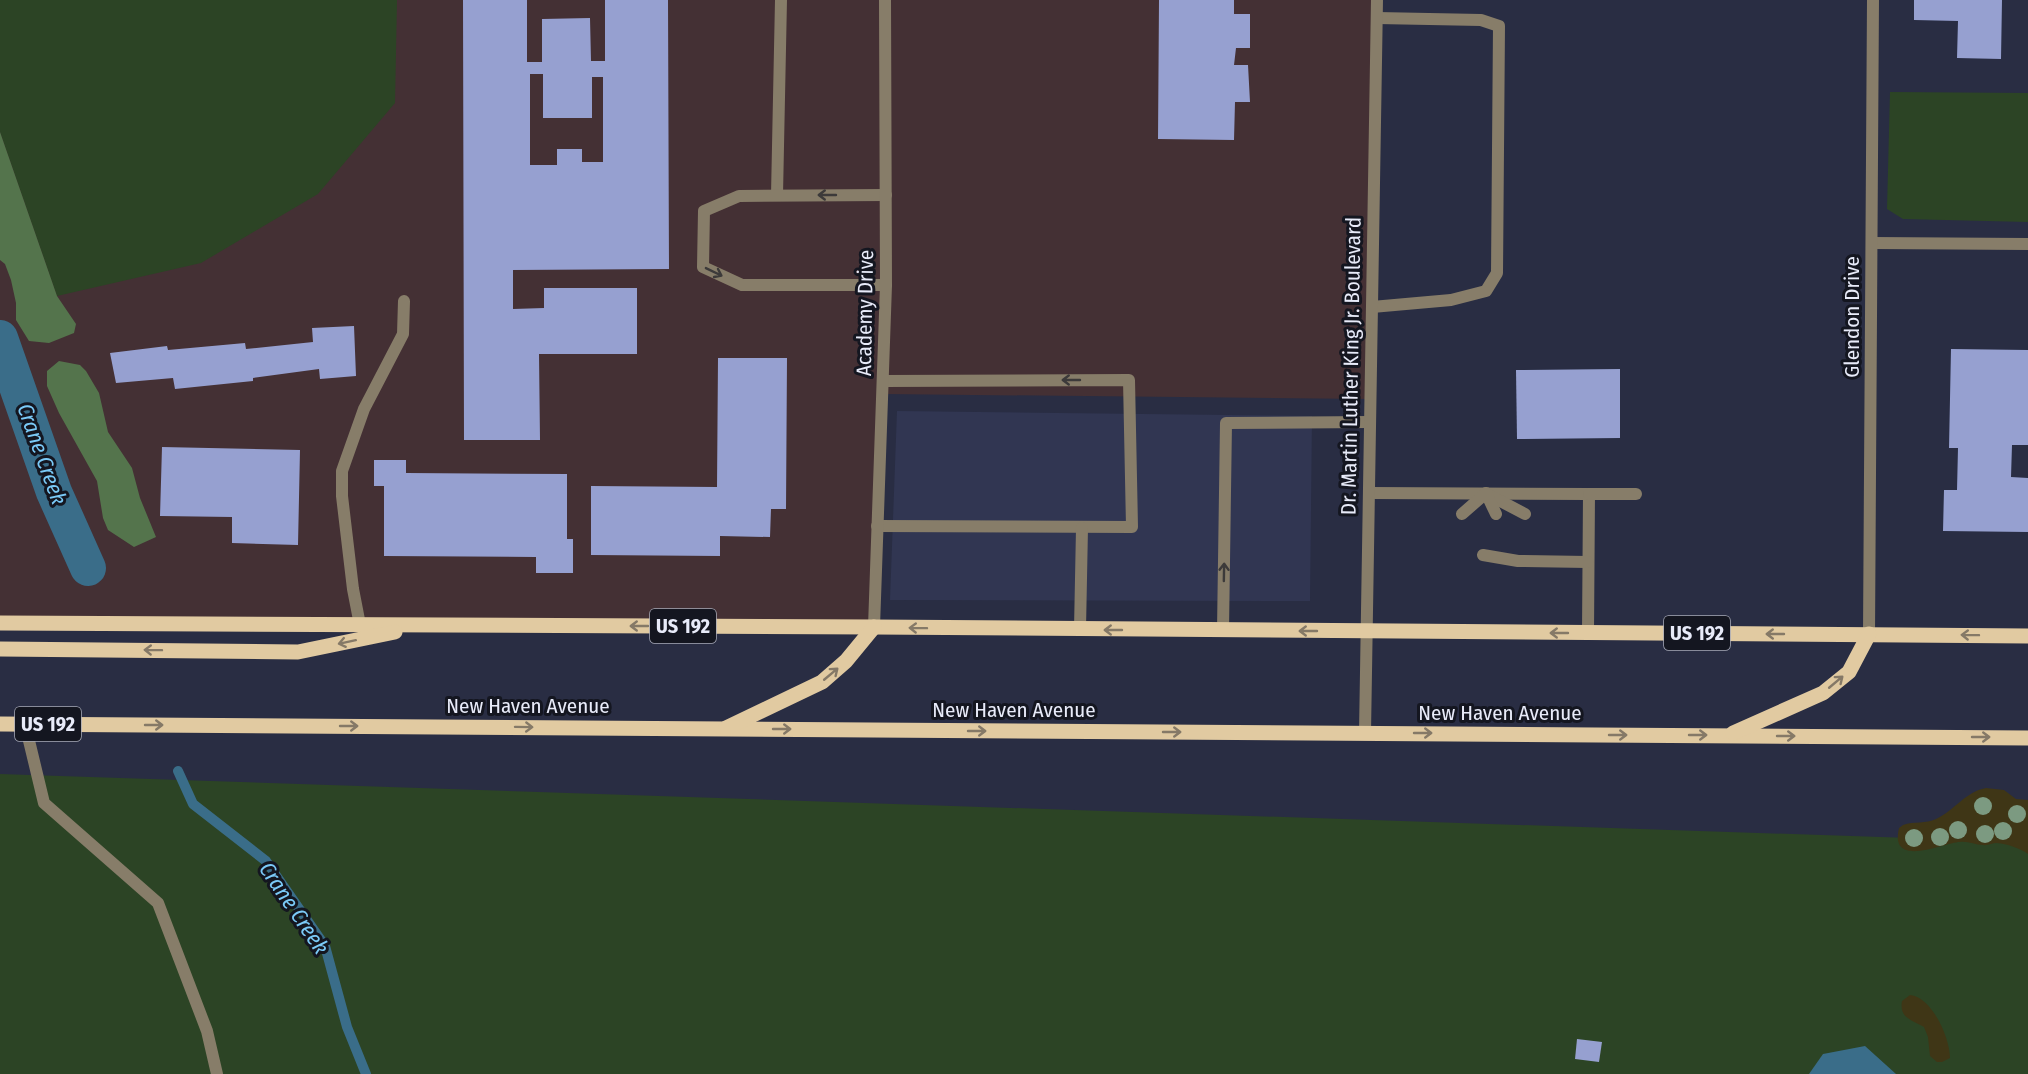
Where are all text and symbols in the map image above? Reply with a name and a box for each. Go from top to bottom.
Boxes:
one-way arrow [818,189,838,201]
street label: Dr. Martin Luther King Jr. Boulevard [1335,217,1367,515]
street label: Academy Drive [851,250,879,376]
street label: Glendon Drive [1839,256,1865,378]
one-way arrow [705,267,723,279]
one-way arrow [1061,374,1081,386]
water label: Crane Creek [11,400,73,508]
one-way arrow [1218,563,1230,583]
road number: US 192 [650,609,716,643]
road number: US 192 [1664,616,1730,650]
one-way arrow [630,620,650,632]
one-way arrow [909,622,929,633]
one-way arrow [1104,624,1124,636]
one-way arrow [1299,625,1319,637]
one-way arrow [1549,627,1569,639]
one-way arrow [1765,628,1785,640]
one-way arrow [1960,630,1980,641]
one-way arrow [337,637,357,648]
one-way arrow [143,644,163,656]
one-way arrow [823,667,838,681]
one-way arrow [1828,675,1843,689]
street label: New Haven Avenue [446,693,610,719]
street label: New Haven Avenue [932,697,1096,723]
street label: New Haven Avenue [1418,700,1582,726]
road number: US 192 [15,707,81,741]
one-way arrow [143,719,163,731]
one-way arrow [338,720,358,732]
one-way arrow [513,721,533,733]
one-way arrow [771,723,791,735]
one-way arrow [966,725,986,737]
one-way arrow [1161,726,1181,738]
one-way arrow [1413,728,1433,739]
one-way arrow [1608,729,1628,741]
one-way arrow [1688,729,1708,741]
one-way arrow [1776,730,1796,742]
one-way arrow [1971,731,1991,743]
water label: Crane Creek [253,857,335,959]

